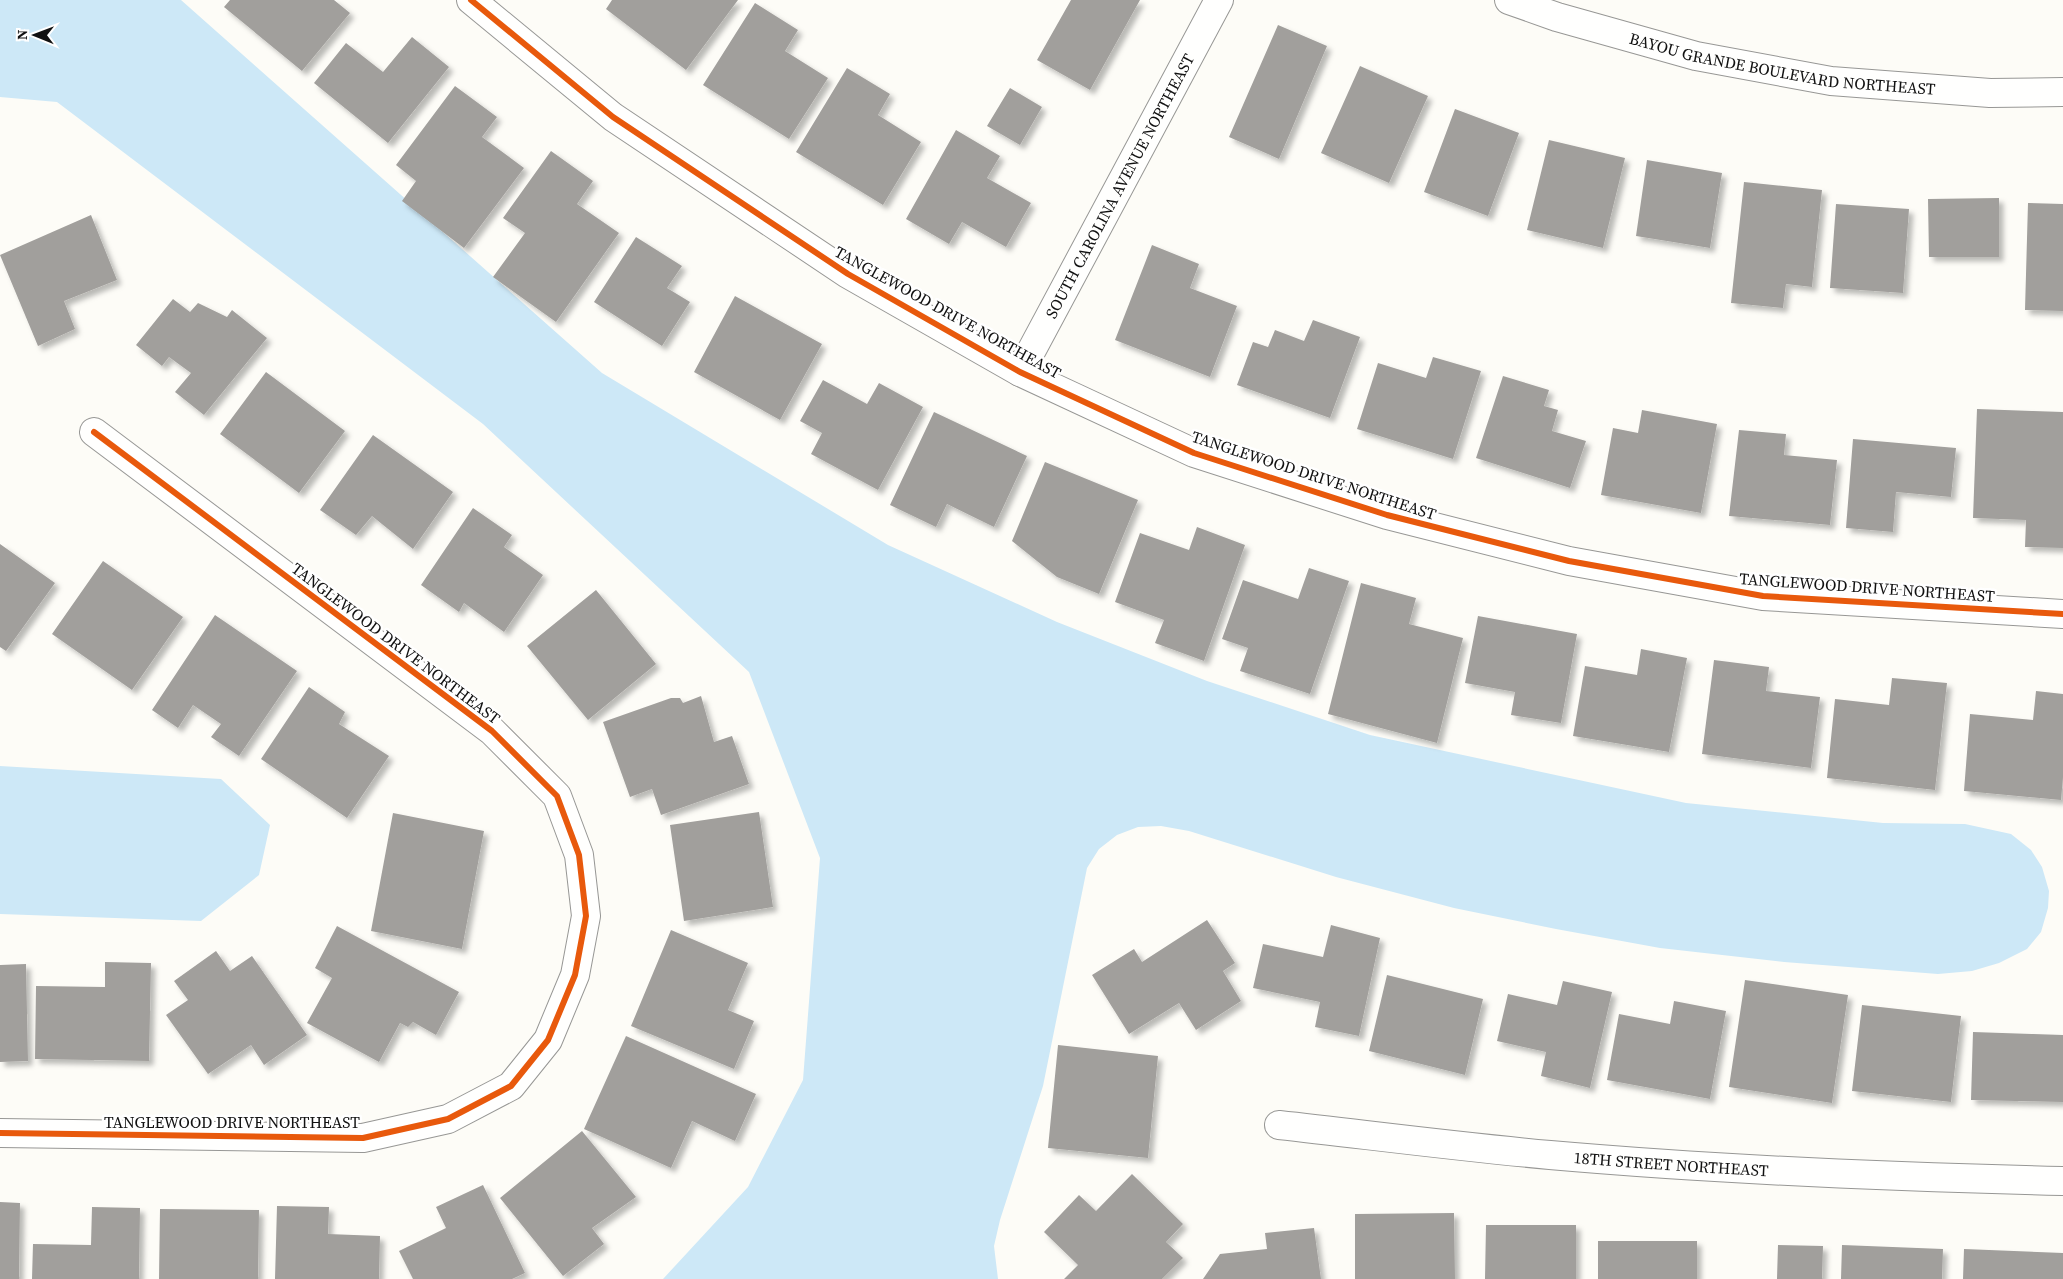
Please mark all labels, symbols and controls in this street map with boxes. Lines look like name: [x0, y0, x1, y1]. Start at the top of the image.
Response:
north arrow: [10, 10, 60, 60]
street label: BAYOU GRANDE BOULEVARD NORTHEAST: [1627, 27, 1937, 100]
text: N: [12, 29, 32, 40]
street label: SOUTH CAROLINA AVENUE NORTHEAST: [1040, 50, 1199, 322]
street label: TANGLEWOOD DRIVE NORTHEAST: [831, 240, 1066, 384]
street label: TANGLEWOOD DRIVE NORTHEAST: [1189, 425, 1439, 525]
street label: TANGLEWOOD DRIVE NORTHEAST: [287, 557, 505, 729]
street label: TANGLEWOOD DRIVE NORTHEAST: [1739, 567, 1996, 607]
street label: TANGLEWOOD DRIVE NORTHEAST: [104, 1111, 360, 1133]
street label: 18TH STREET NORTHEAST: [1573, 1146, 1769, 1181]

